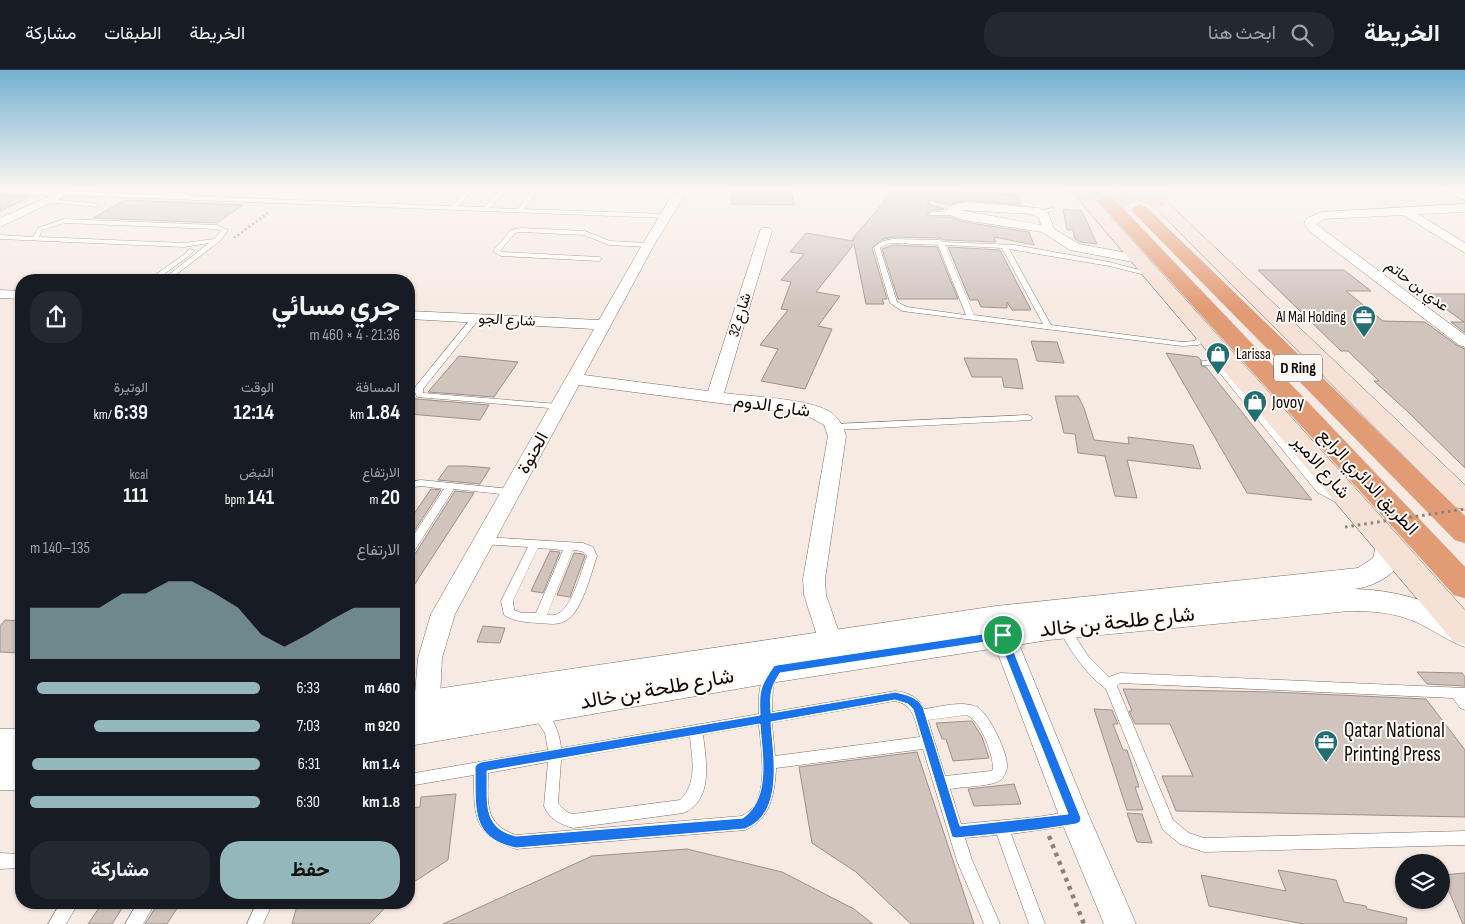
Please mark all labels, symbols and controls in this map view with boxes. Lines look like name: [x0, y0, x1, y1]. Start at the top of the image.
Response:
search box: [984, 12, 1334, 57]
text: الخريطة: [1364, 19, 1440, 48]
icon: search: [1288, 21, 1316, 49]
text: ابحث هنا: [1208, 22, 1276, 45]
text: مشاركة: [25, 23, 76, 44]
text: الطبقات: [104, 23, 161, 44]
text: الخريطة: [189, 23, 245, 44]
street label: عدي بن حاتم: [1380, 256, 1453, 318]
text: جري مسائي: [271, 290, 400, 323]
button: share: [30, 291, 82, 343]
street label: شارع 32: [724, 291, 757, 340]
office icon: Al Mal Holding: [1351, 304, 1377, 338]
place label: Al Mal Holding: [1275, 308, 1346, 327]
street label: شارع الجو: [478, 309, 536, 332]
text: 21:36 · 4 × 460 m: [309, 326, 400, 345]
shop icon: Larissa: [1205, 341, 1231, 375]
place label: Larissa: [1236, 345, 1271, 364]
road number: D Ring: [1274, 354, 1322, 382]
text: الوتيرة: [114, 379, 148, 396]
text: الوقت: [241, 379, 274, 396]
text: المسافة: [356, 379, 400, 396]
shop icon: Jovoy: [1242, 389, 1268, 423]
street label: شارع الدوم: [732, 390, 811, 423]
place label: Jovoy: [1271, 392, 1304, 413]
text: 6:39: [114, 400, 148, 425]
text: 12:14: [233, 400, 274, 425]
text: 1.84: [367, 400, 400, 425]
text: /km: [93, 406, 114, 423]
text: km: [350, 406, 367, 423]
street label: الطريق الدائري الرابع: [1311, 425, 1423, 542]
street label: الحنوة: [513, 429, 553, 477]
street label: شارع الامير: [1286, 430, 1354, 504]
text: النبض: [239, 464, 274, 481]
text: الارتفاع: [362, 464, 400, 481]
text: kcal: [129, 466, 148, 483]
text: 111: [123, 483, 148, 508]
text: 141: [248, 485, 274, 510]
text: 20: [381, 485, 400, 510]
text: bpm: [225, 491, 248, 508]
text: m: [370, 491, 381, 508]
text: 135–140 m: [30, 539, 90, 558]
text: الارتفاع: [357, 541, 400, 560]
street label: شارع طلحة بن خالد: [1038, 601, 1196, 644]
pin: [982, 614, 1024, 656]
icon: arrive: [989, 621, 1017, 649]
street label: شارع طلحة بن خالد: [578, 663, 736, 716]
text: 6:33: [297, 679, 320, 698]
text: 460 m: [364, 679, 400, 698]
text: 7:03: [297, 717, 320, 736]
text: 920 m: [365, 717, 400, 736]
place label: Qatar National Printing Press: [1344, 718, 1445, 767]
office icon: Qatar National Printing Press: [1313, 729, 1339, 763]
text: 6:31: [298, 755, 320, 774]
text: 1.4 km: [362, 755, 400, 774]
text: 6:30: [296, 793, 320, 812]
text: 1.8 km: [362, 793, 400, 812]
button: مشاركة: [30, 841, 210, 899]
button: حفظ: [220, 841, 400, 899]
map controls: [1395, 854, 1450, 909]
button: layers: [1395, 854, 1450, 909]

